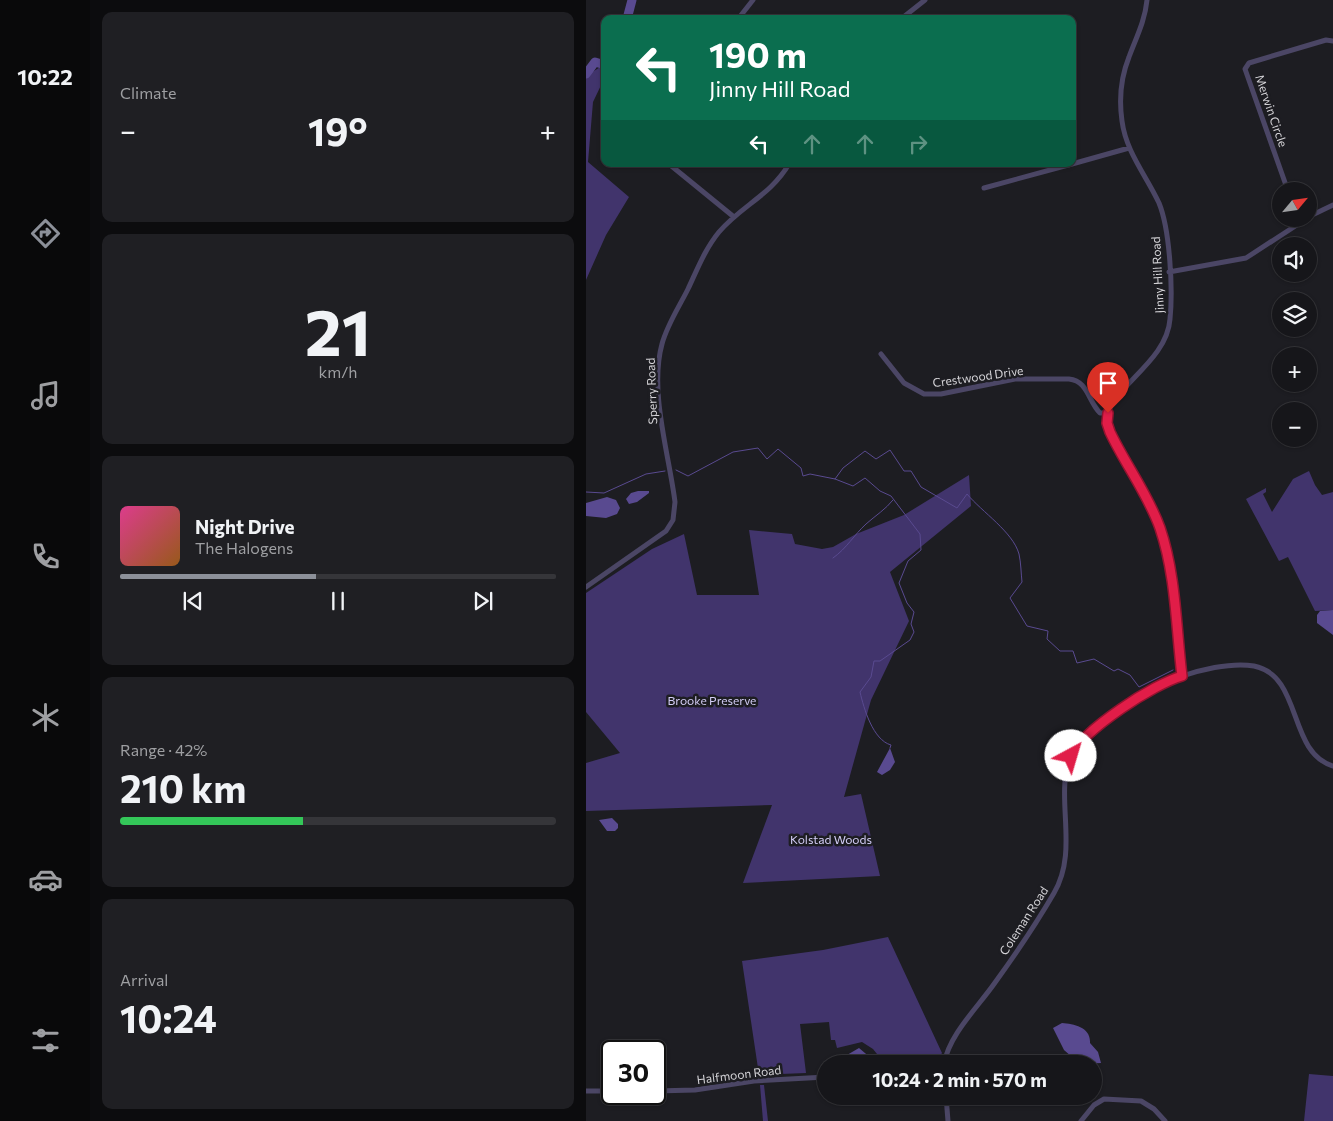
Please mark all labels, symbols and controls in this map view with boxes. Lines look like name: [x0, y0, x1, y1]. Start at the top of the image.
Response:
text: 190 m: [709, 32, 807, 75]
icon: left: [626, 35, 691, 100]
text: 10:22: [17, 63, 73, 90]
street label: Merwin Circle: [1253, 73, 1291, 149]
text: Jinny Hill Road: [709, 75, 851, 102]
text: Climate: [120, 83, 176, 102]
text: 19°: [308, 107, 368, 154]
text: −: [120, 113, 136, 147]
text: +: [540, 113, 556, 147]
icon: left: [745, 130, 773, 158]
icon: ahead: [798, 130, 826, 158]
icon: ahead: [851, 130, 879, 158]
icon: right: [904, 130, 932, 158]
north arrow: [1272, 182, 1317, 228]
map controls: [1272, 182, 1317, 447]
icon: directions: [28, 216, 63, 251]
street label: Jinny Hill Road: [1148, 236, 1167, 314]
button: sound: [1272, 237, 1317, 282]
text: 21: [305, 290, 371, 369]
button: layers: [1272, 292, 1317, 337]
button: +: [1272, 347, 1317, 392]
street label: Sperry Road: [643, 357, 659, 425]
text: km/h: [319, 362, 357, 381]
pin: [1087, 362, 1129, 413]
street label: Crestwood Drive: [932, 363, 1024, 389]
icon: arrive: [1094, 369, 1122, 397]
icon: music: [28, 378, 63, 413]
button: −: [1272, 402, 1317, 447]
text: Night Drive: [195, 515, 295, 538]
text: The Halogens: [195, 538, 293, 557]
icon: phone: [28, 539, 63, 574]
icon: previous: [179, 587, 207, 615]
icon: pause: [324, 587, 352, 615]
icon: next: [469, 587, 497, 615]
park label: Brooke Preserve: [668, 693, 756, 707]
icon: climate: [28, 700, 63, 735]
position arrow: [1044, 729, 1096, 781]
text: Range · 42%: [120, 740, 207, 759]
text: 210 km: [120, 764, 246, 811]
park label: Kolstad Woods: [790, 832, 872, 846]
icon: car: [28, 862, 63, 897]
street label: Coleman Road: [996, 884, 1051, 957]
text: Arrival: [120, 970, 168, 989]
text: 10:24: [120, 994, 217, 1041]
icon: filters: [28, 1023, 63, 1058]
speed limit sign: 30: [601, 1040, 666, 1105]
street label: Halfmoon Road: [696, 1062, 782, 1086]
text: 10:24 · 2 min · 570 m: [872, 1068, 1047, 1091]

